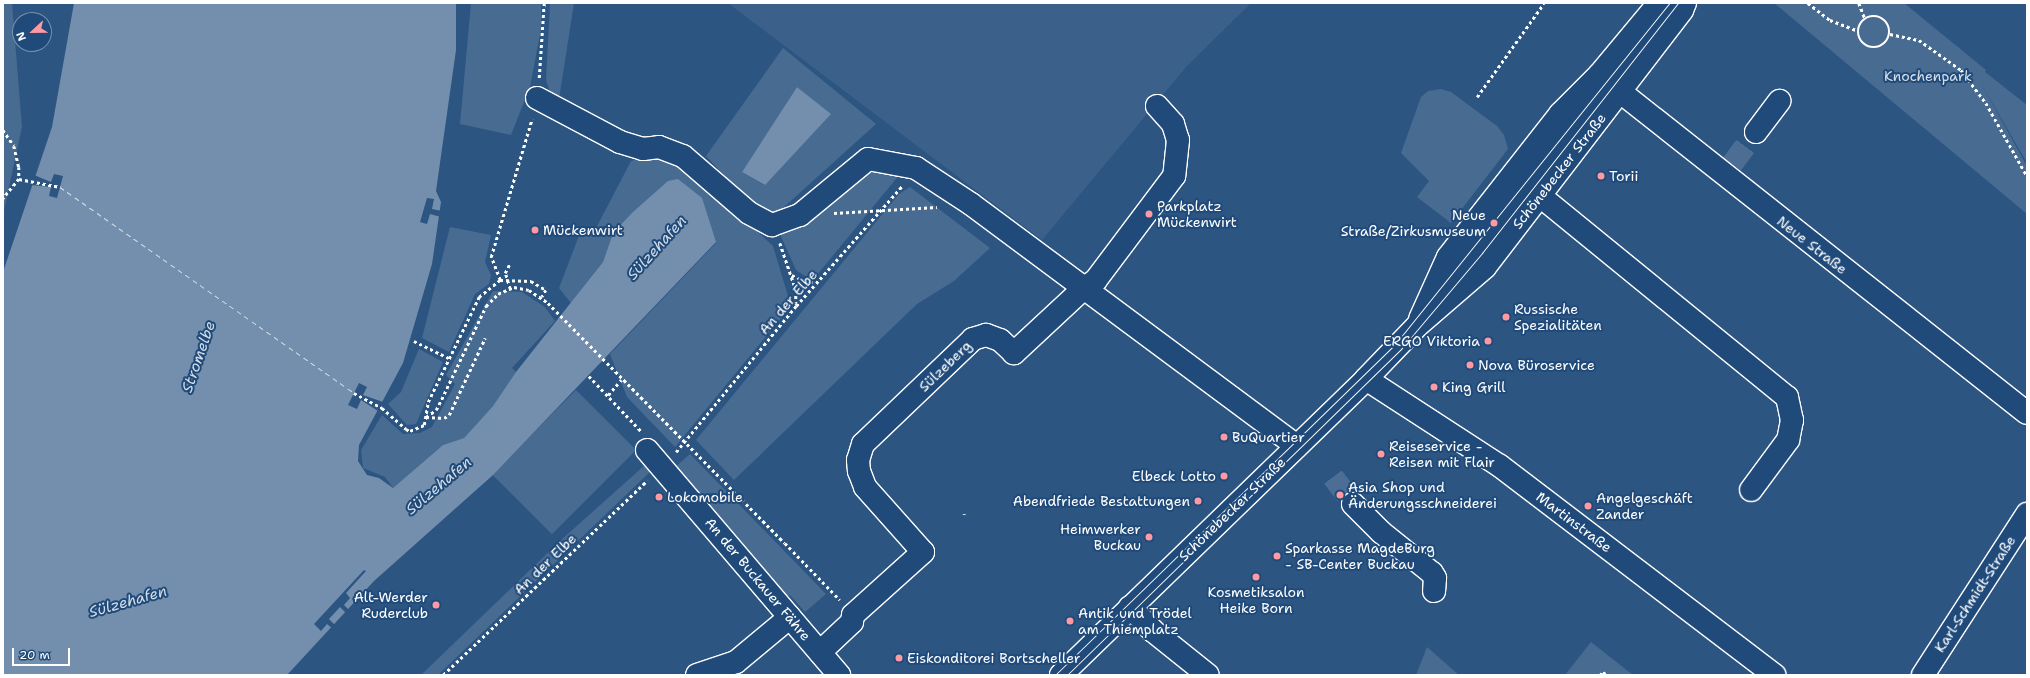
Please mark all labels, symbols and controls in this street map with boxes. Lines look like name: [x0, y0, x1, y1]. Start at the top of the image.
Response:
north arrow: [12, 12, 52, 52]
text: N: [13, 29, 30, 43]
park label: Knochenpark: [1884, 68, 1972, 84]
street label: Schönebecker Straße: [1509, 110, 1609, 232]
place label: Torii: [1609, 168, 1638, 184]
marker: Torii: [1596, 171, 1606, 181]
place label: Parkplatz Mückenwirt: [1157, 198, 1237, 230]
place label: Neue Straße/Zirkusmuseum: [1341, 207, 1486, 240]
marker: Parkplatz Mückenwirt: [1144, 209, 1154, 219]
water label: Sülzehafen: [623, 212, 691, 284]
street label: Neue Straße: [1774, 212, 1850, 278]
marker: Neue Straße/Zirkusmuseum: [1489, 218, 1499, 228]
place label: Mückenwirt: [543, 222, 623, 238]
marker: Mückenwirt: [530, 225, 540, 235]
street label: An der Elbe: [755, 266, 821, 338]
place label: Russische Spezialitäten: [1514, 301, 1602, 334]
marker: Russische Spezialitäten: [1501, 312, 1511, 322]
water label: Stromelbe: [178, 319, 220, 395]
place label: ERGO Viktoria: [1383, 333, 1480, 349]
marker: ERGO Viktoria: [1483, 336, 1493, 346]
street label: Sülzeberg: [915, 337, 975, 395]
place label: Nova Büroservice: [1478, 357, 1595, 373]
marker: Nova Büroservice: [1465, 360, 1475, 370]
place label: King Grill: [1442, 379, 1505, 395]
marker: King Grill: [1429, 382, 1439, 392]
place label: BuQuartier: [1232, 429, 1305, 445]
marker: BuQuartier: [1219, 432, 1229, 442]
place label: Reiseservice - Reisen mit Flair: [1389, 438, 1495, 470]
marker: Reiseservice - Reisen mit Flair: [1376, 449, 1386, 459]
water label: Sülzehafen: [402, 453, 476, 519]
street label: Schönebecker Straße: [1175, 454, 1289, 564]
place label: Elbeck Lotto: [1132, 468, 1216, 484]
marker: Elbeck Lotto: [1219, 471, 1229, 481]
place label: Asia Shop und Änderungsschneiderei: [1348, 479, 1497, 512]
street label: Martinstraße: [1533, 488, 1615, 556]
place label: Lokomobile: [667, 489, 743, 505]
marker: Asia Shop und Änderungsschneiderei: [1335, 490, 1345, 500]
place label: Angelgeschäft Zander: [1596, 490, 1693, 522]
marker: Lokomobile: [654, 492, 664, 502]
place label: Abendfriede Bestattungen: [1013, 493, 1190, 509]
marker: Abendfriede Bestattungen: [1193, 496, 1203, 506]
marker: Angelgeschäft Zander: [1583, 501, 1593, 511]
street label: An der Buckauer Fähre: [702, 514, 814, 644]
place label: Heimwerker Buckau: [1060, 521, 1141, 554]
street label: An der Elbe: [510, 530, 580, 598]
marker: Heimwerker Buckau: [1144, 532, 1154, 542]
street label: Karl-Schmidt-Straße: [1931, 533, 2019, 655]
place label: Sparkasse MagdeBurg - SB-Center Buckau: [1285, 540, 1435, 572]
marker: Sparkasse MagdeBurg - SB-Center Buckau: [1272, 551, 1282, 561]
marker: Kosmetiksalon Heike Born: [1251, 572, 1261, 582]
water label: Sülzehafen: [87, 582, 169, 622]
place label: Kosmetiksalon Heike Born: [1207, 584, 1305, 616]
place label: Alt-Werder Ruderclub: [354, 589, 428, 622]
marker: Alt-Werder Ruderclub: [431, 600, 441, 610]
place label: Antik und Trödel am Thiemplatz: [1078, 605, 1192, 638]
marker: Antik und Trödel am Thiemplatz: [1065, 616, 1075, 626]
scale bar: [14, 640, 72, 666]
text: 20 m: [19, 647, 50, 663]
place label: Eiskonditorei Bortscheller: [907, 650, 1080, 666]
marker: Eiskonditorei Bortscheller: [894, 653, 904, 663]

